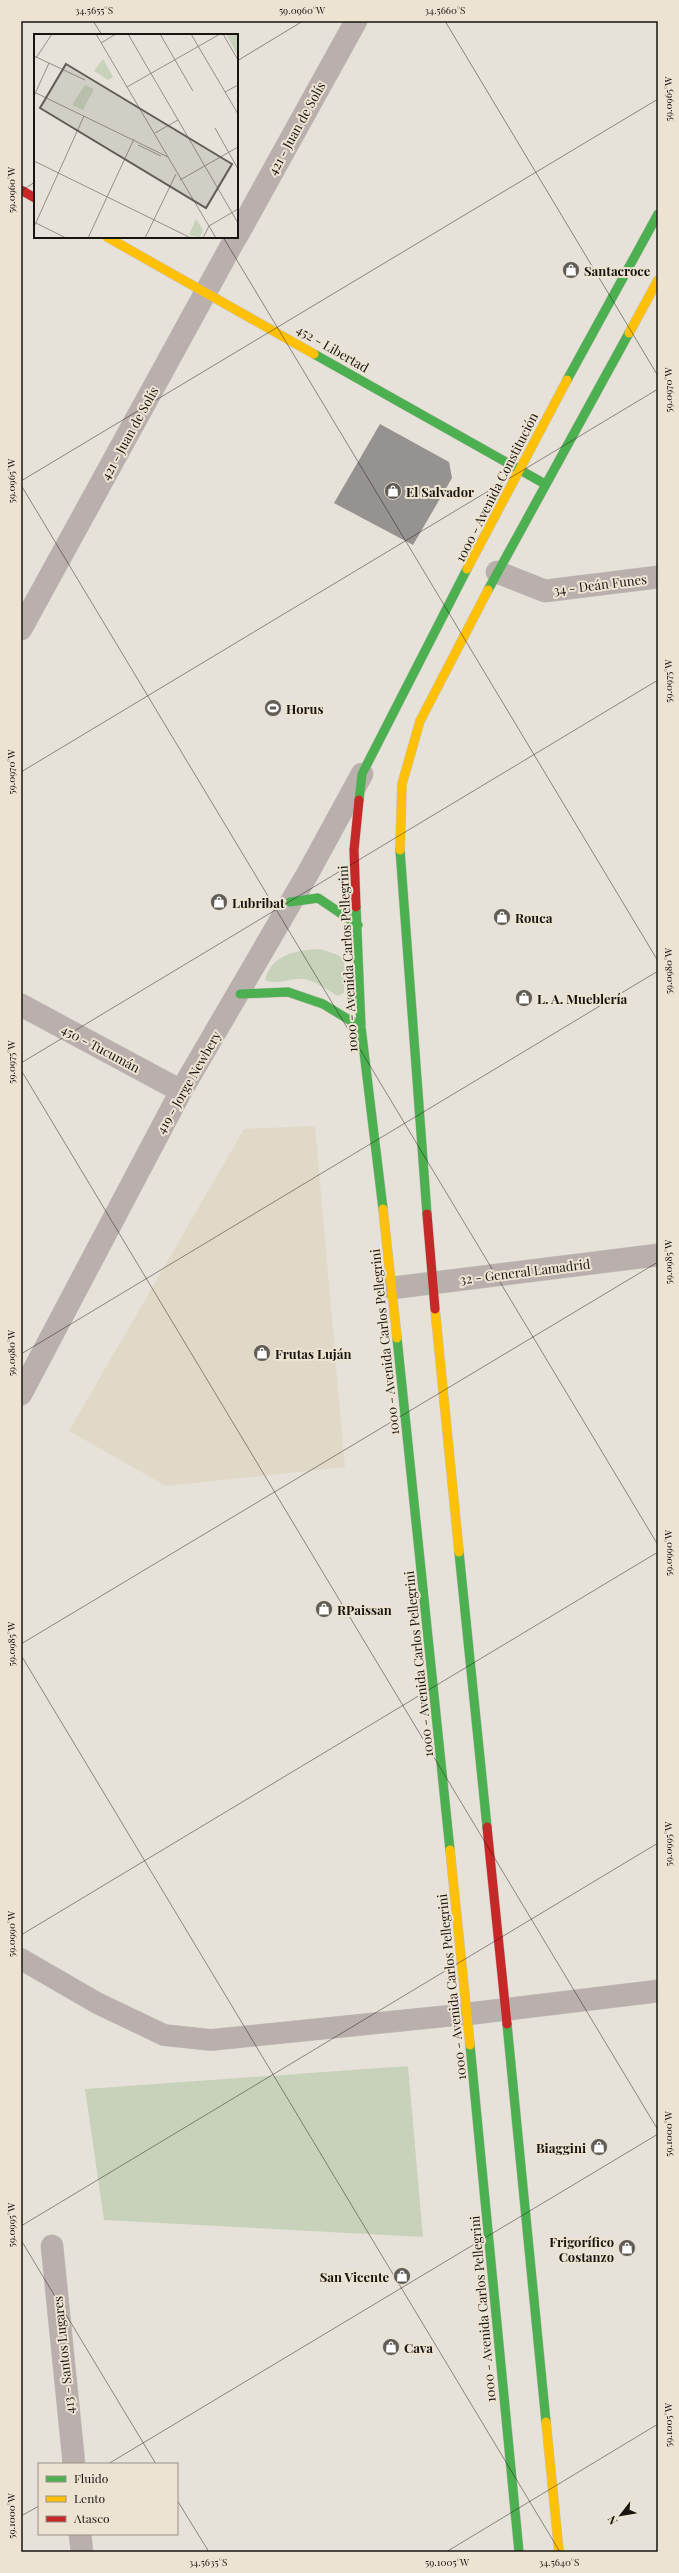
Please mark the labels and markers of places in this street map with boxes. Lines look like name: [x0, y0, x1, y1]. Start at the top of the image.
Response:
shop icon: Santacroce: [561, 260, 581, 280]
place label: Santacroce: [584, 262, 651, 279]
shop icon: El Salvador: [383, 481, 403, 501]
place label: El Salvador: [406, 483, 474, 500]
sports icon: Horus: [263, 698, 283, 718]
place label: Horus: [286, 700, 323, 717]
shop icon: Lubribat: [209, 892, 229, 912]
place label: Lubribat: [232, 894, 285, 911]
shop icon: Rouca: [492, 907, 512, 927]
place label: Rouca: [515, 909, 553, 926]
shop icon: L. A. Mueblería: [514, 988, 534, 1008]
place label: L. A. Mueblería: [537, 990, 628, 1007]
shop icon: Frutas Luján: [252, 1343, 272, 1363]
place label: Frutas Luján: [275, 1345, 351, 1362]
shop icon: RPaissan: [314, 1599, 334, 1619]
place label: RPaissan: [337, 1601, 392, 1618]
shop icon: Biaggini: [589, 2137, 609, 2157]
place label: Biaggini: [536, 2139, 586, 2156]
place label: Frigorífico Costanzo: [549, 2233, 614, 2265]
shop icon: Frigorífico Costanzo: [617, 2238, 637, 2258]
shop icon: San Vicente: [392, 2266, 412, 2286]
place label: San Vicente: [320, 2268, 389, 2285]
shop icon: Cava: [381, 2337, 401, 2357]
place label: Cava: [404, 2339, 433, 2356]

